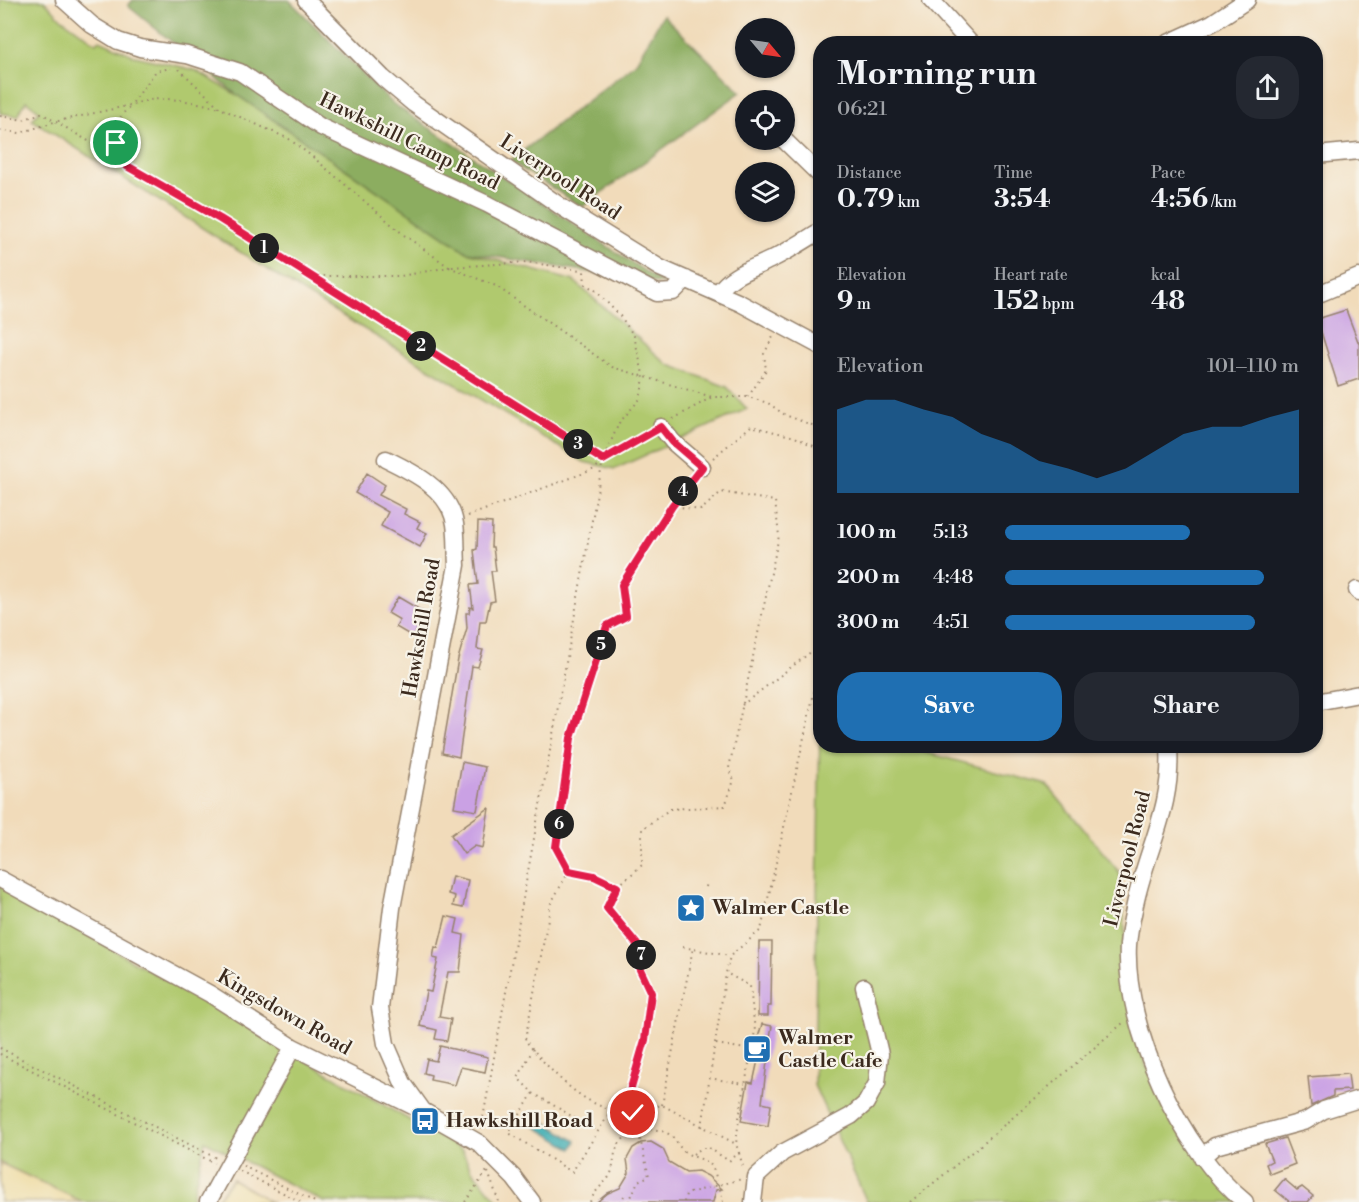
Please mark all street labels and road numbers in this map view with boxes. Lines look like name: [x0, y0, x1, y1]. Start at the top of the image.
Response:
street label: Hawkshill Camp Road: [315, 87, 504, 197]
street label: Liverpool Road: [495, 130, 626, 227]
street label: Hawkshill Road: [397, 556, 447, 699]
street label: Liverpool Road: [1099, 788, 1157, 930]
street label: Kingsdown Road: [213, 965, 356, 1062]

